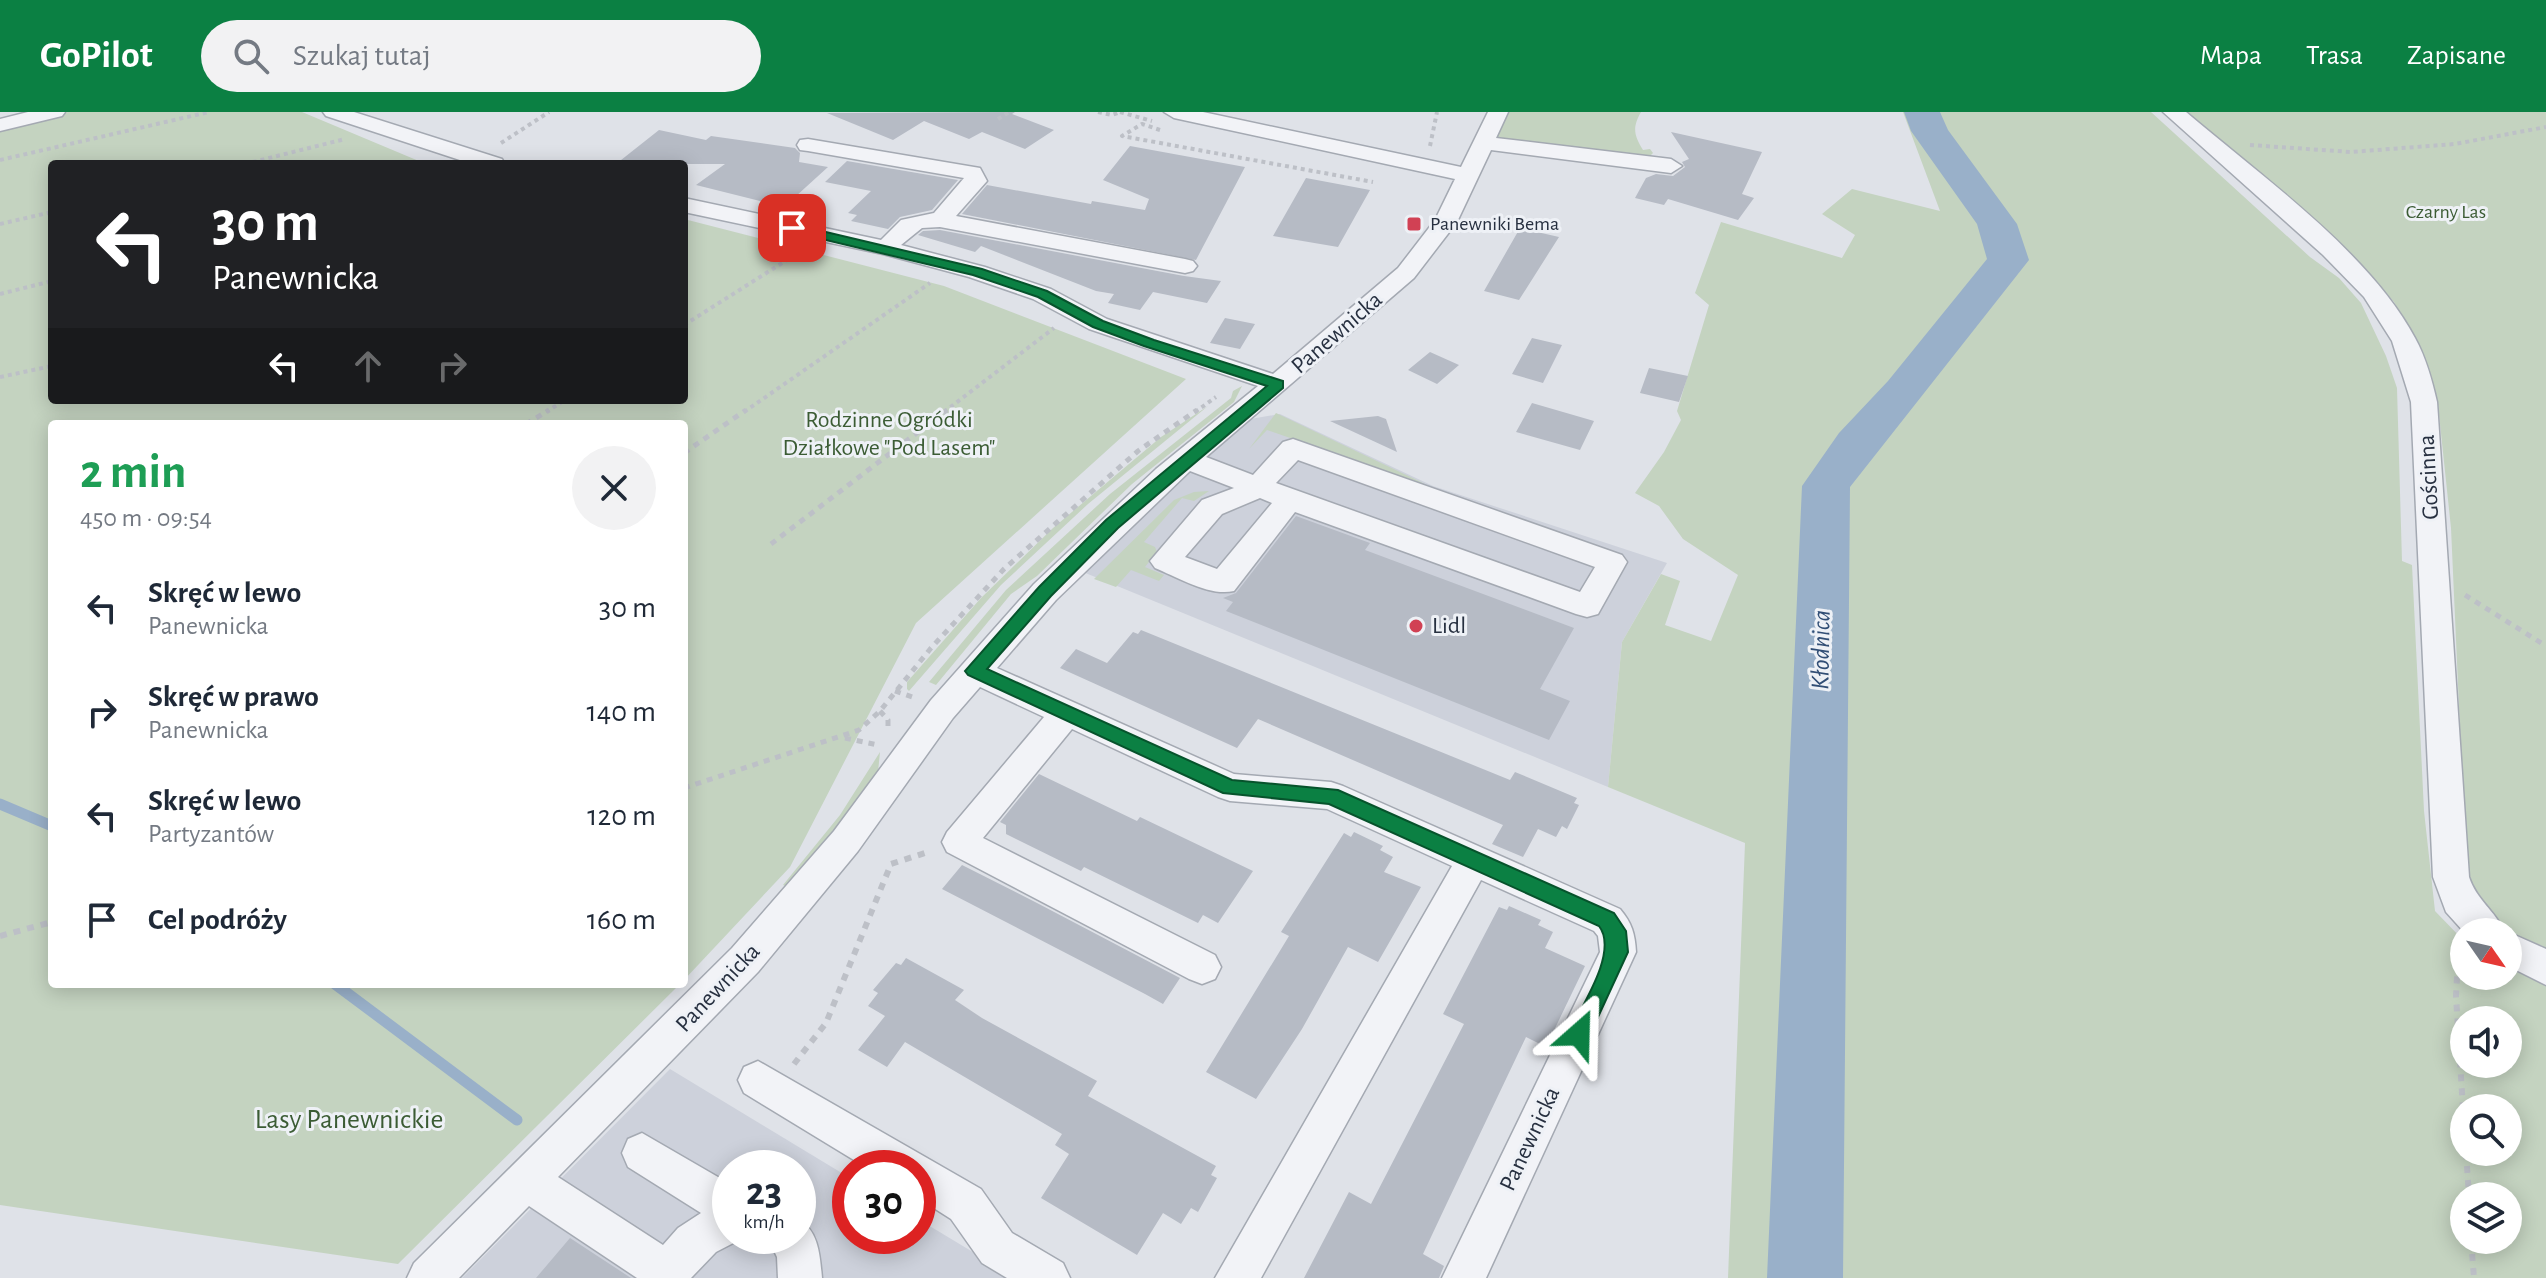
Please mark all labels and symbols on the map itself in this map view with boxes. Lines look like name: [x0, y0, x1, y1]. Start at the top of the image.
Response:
pin: [758, 194, 826, 262]
park label: Czarny Las: [2406, 202, 2486, 222]
place label: Panewniki Bema: [1430, 214, 1559, 234]
marker: Panewniki Bema: [1405, 215, 1423, 233]
street label: Panewnicka: [1287, 287, 1387, 379]
park label: Rodzinne Ogródki Działkowe "Pod Lasem": [782, 408, 996, 460]
street label: Gościnna: [2415, 434, 2443, 520]
water label: Kłodnica: [1807, 610, 1835, 690]
place label: Lidl: [1432, 614, 1466, 638]
marker: Lidl: [1407, 617, 1425, 635]
north arrow: [2450, 918, 2522, 990]
street label: Panewnicka: [671, 939, 765, 1037]
position arrow: [1537, 992, 1621, 1076]
street label: Panewnicka: [1496, 1083, 1564, 1195]
park label: Lasy Panewnickie: [255, 1106, 443, 1134]
speed limit sign: 30: [832, 1150, 936, 1254]

